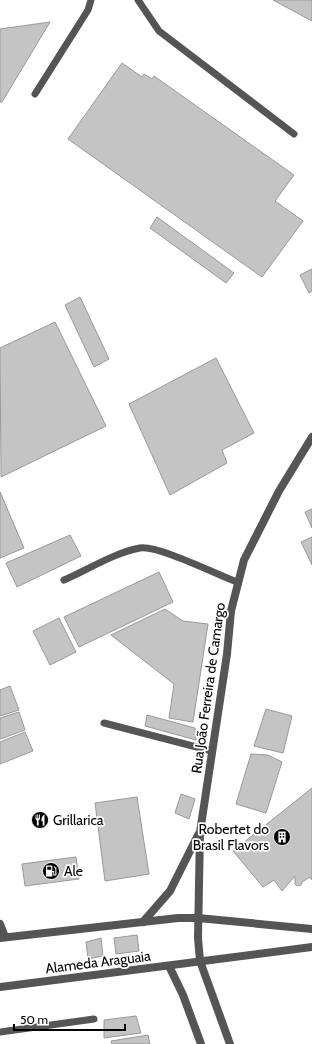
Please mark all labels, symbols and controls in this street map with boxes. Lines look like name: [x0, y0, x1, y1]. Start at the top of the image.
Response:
street label: Rua João Ferreira de Camargo: [187, 601, 229, 775]
restaurant icon: Grillarica: [30, 810, 50, 830]
place label: Grillarica: [53, 811, 104, 829]
place label: Robertet do Brasil Flavors: [193, 820, 269, 854]
building icon: Robertet do Brasil Flavors: [272, 827, 292, 847]
fuel station icon: Ale: [41, 861, 61, 881]
place label: Ale: [64, 862, 83, 880]
street label: Alameda Araguaia: [44, 947, 152, 977]
scale bar: [14, 1006, 125, 1032]
text: 50 m: [20, 1012, 48, 1027]

